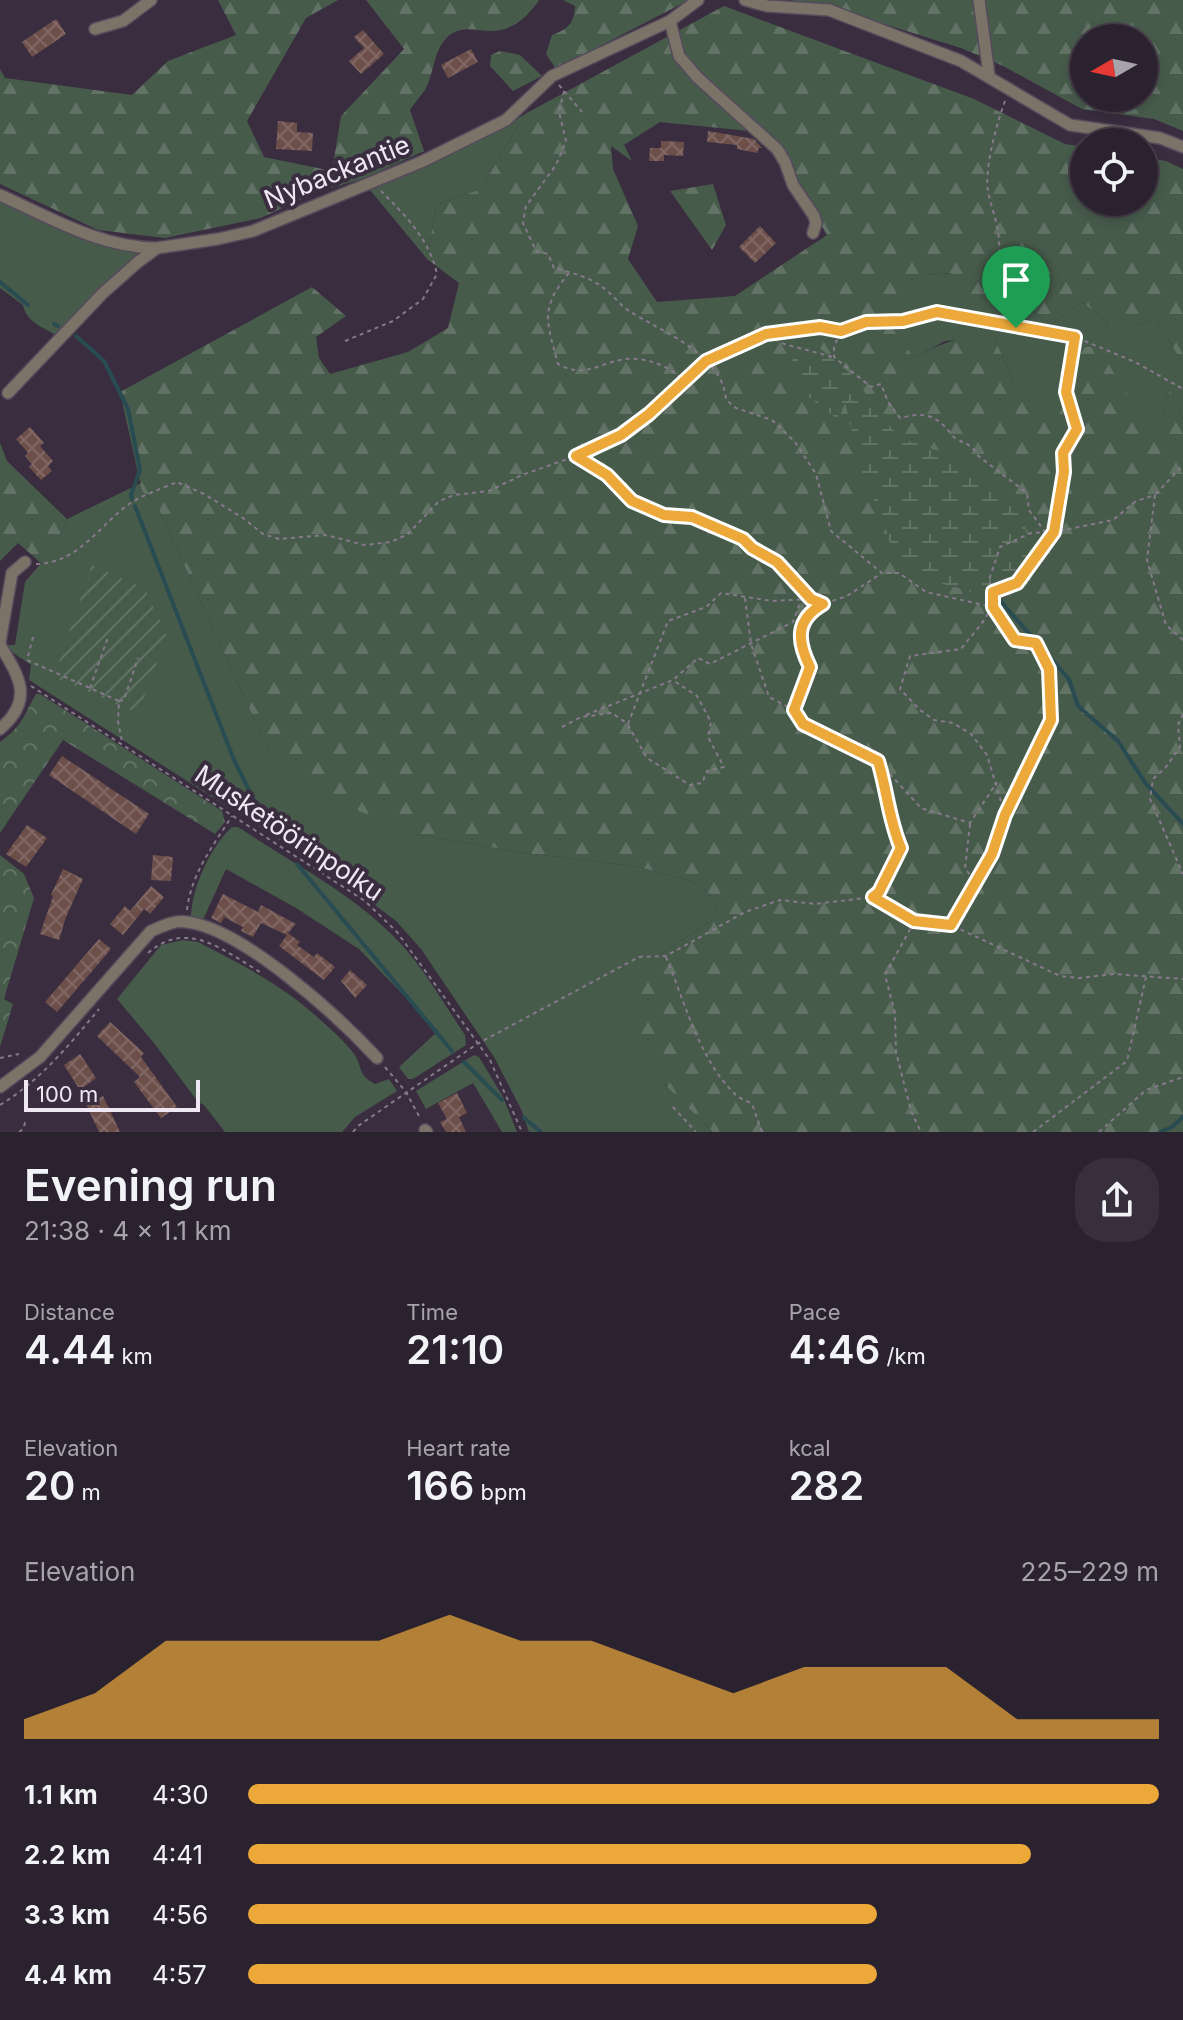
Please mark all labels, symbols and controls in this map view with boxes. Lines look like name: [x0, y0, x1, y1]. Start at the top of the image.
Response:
north arrow: [1070, 24, 1158, 112]
map controls: [1070, 24, 1158, 216]
street label: Nybackantie: [259, 128, 414, 215]
button: locate: [1070, 128, 1158, 216]
pin: [982, 246, 1050, 328]
icon: arrive: [994, 258, 1038, 302]
street label: Musketöörinpolku: [189, 758, 389, 907]
scale bar: [24, 1076, 200, 1112]
text: 100 m: [36, 1081, 98, 1107]
text: Evening run: [24, 1158, 277, 1212]
button: share: [1075, 1158, 1159, 1242]
text: 21:38 · 4 × 1.1 km: [24, 1215, 232, 1246]
text: Distance: [24, 1299, 115, 1325]
text: Time: [406, 1299, 458, 1325]
text: Pace: [789, 1299, 840, 1325]
text: 4.44: [24, 1325, 115, 1374]
text: 21:10: [406, 1325, 504, 1374]
text: 4:46: [789, 1325, 880, 1374]
text: km: [115, 1343, 153, 1369]
text: /km: [880, 1343, 926, 1369]
text: Elevation: [24, 1435, 118, 1461]
text: Heart rate: [406, 1435, 511, 1461]
text: kcal: [789, 1435, 831, 1461]
text: 20: [24, 1461, 75, 1510]
text: 166: [406, 1461, 474, 1510]
text: 282: [789, 1461, 864, 1510]
text: m: [75, 1479, 101, 1505]
text: bpm: [474, 1479, 527, 1505]
text: Elevation: [24, 1556, 135, 1587]
text: 225–229 m: [1021, 1556, 1159, 1587]
text: 1.1 km: [24, 1779, 98, 1810]
text: 4:30: [152, 1779, 209, 1810]
text: 2.2 km: [24, 1839, 110, 1870]
text: 4:41: [152, 1839, 203, 1870]
text: 3.3 km: [24, 1899, 110, 1930]
text: 4:56: [152, 1899, 208, 1930]
text: 4.4 km: [24, 1959, 112, 1990]
text: 4:57: [152, 1959, 207, 1990]

